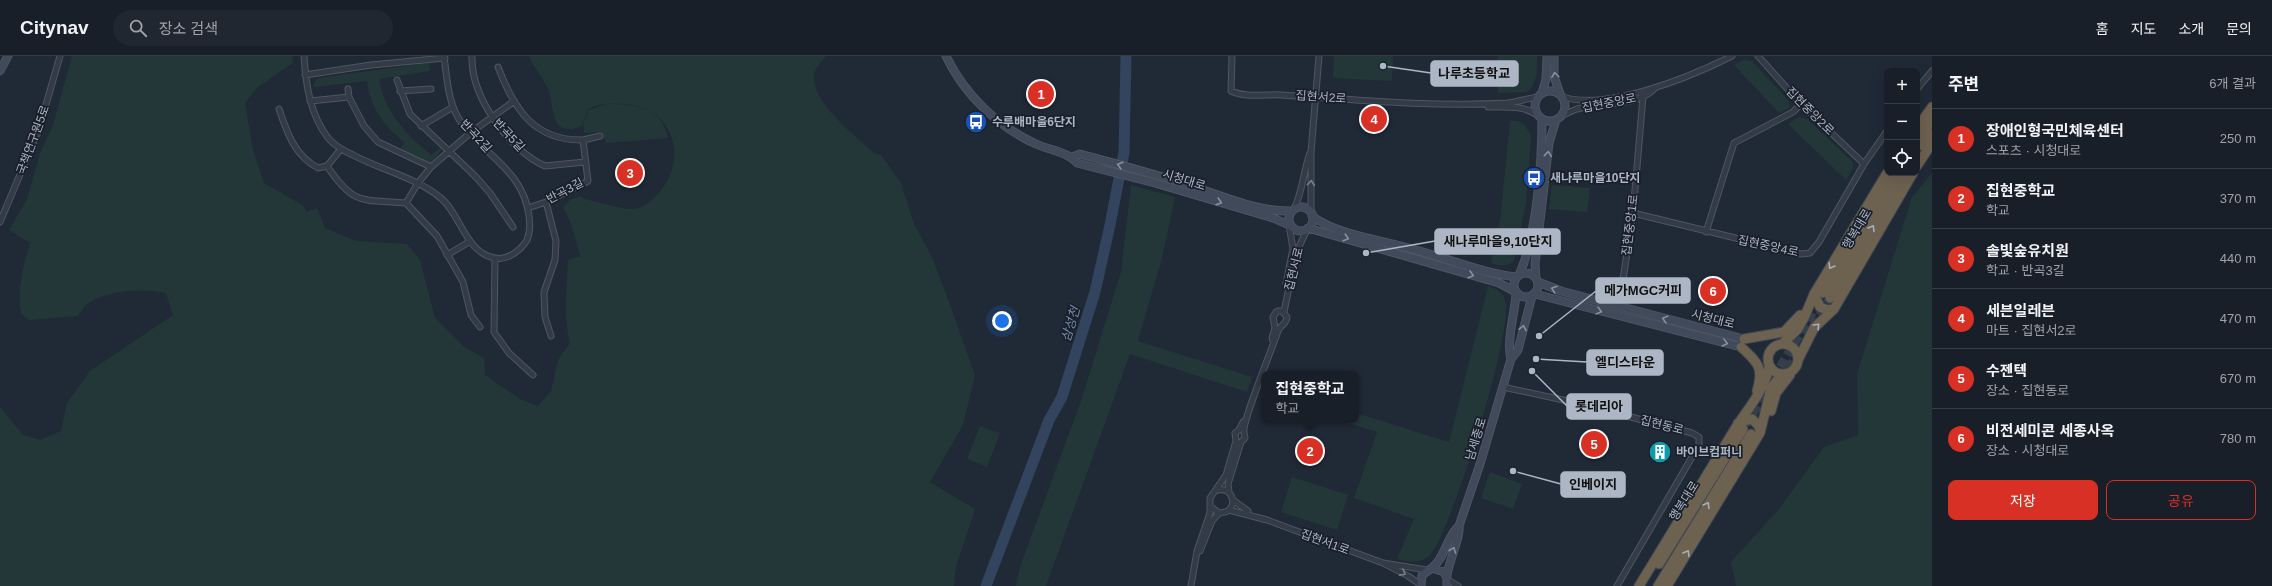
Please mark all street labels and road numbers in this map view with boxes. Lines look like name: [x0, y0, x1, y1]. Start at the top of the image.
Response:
street label: 집현중앙2로: [1783, 84, 1837, 138]
street label: 집현서2로: [1295, 88, 1347, 106]
street label: 집현중앙로: [1581, 91, 1637, 115]
street label: 국책연구원5로: [14, 103, 52, 177]
street label: 반곡5길: [490, 116, 528, 154]
street label: 반곡2길: [457, 117, 495, 155]
street label: 시청대로: [1161, 167, 1207, 193]
street label: 반곡3길: [544, 175, 586, 207]
street label: 집현중앙1로: [1619, 193, 1641, 257]
street label: 행복대로: [1840, 206, 1874, 252]
street label: 집현중앙4로: [1736, 233, 1800, 259]
street label: 집현서로: [1282, 246, 1306, 292]
street label: 시청대로: [1690, 307, 1736, 331]
street label: 집현동로: [1639, 413, 1685, 437]
street label: 남세종로: [1463, 416, 1489, 462]
street label: 행복대로: [1666, 479, 1702, 523]
street label: 집현서1로: [1299, 527, 1351, 557]

